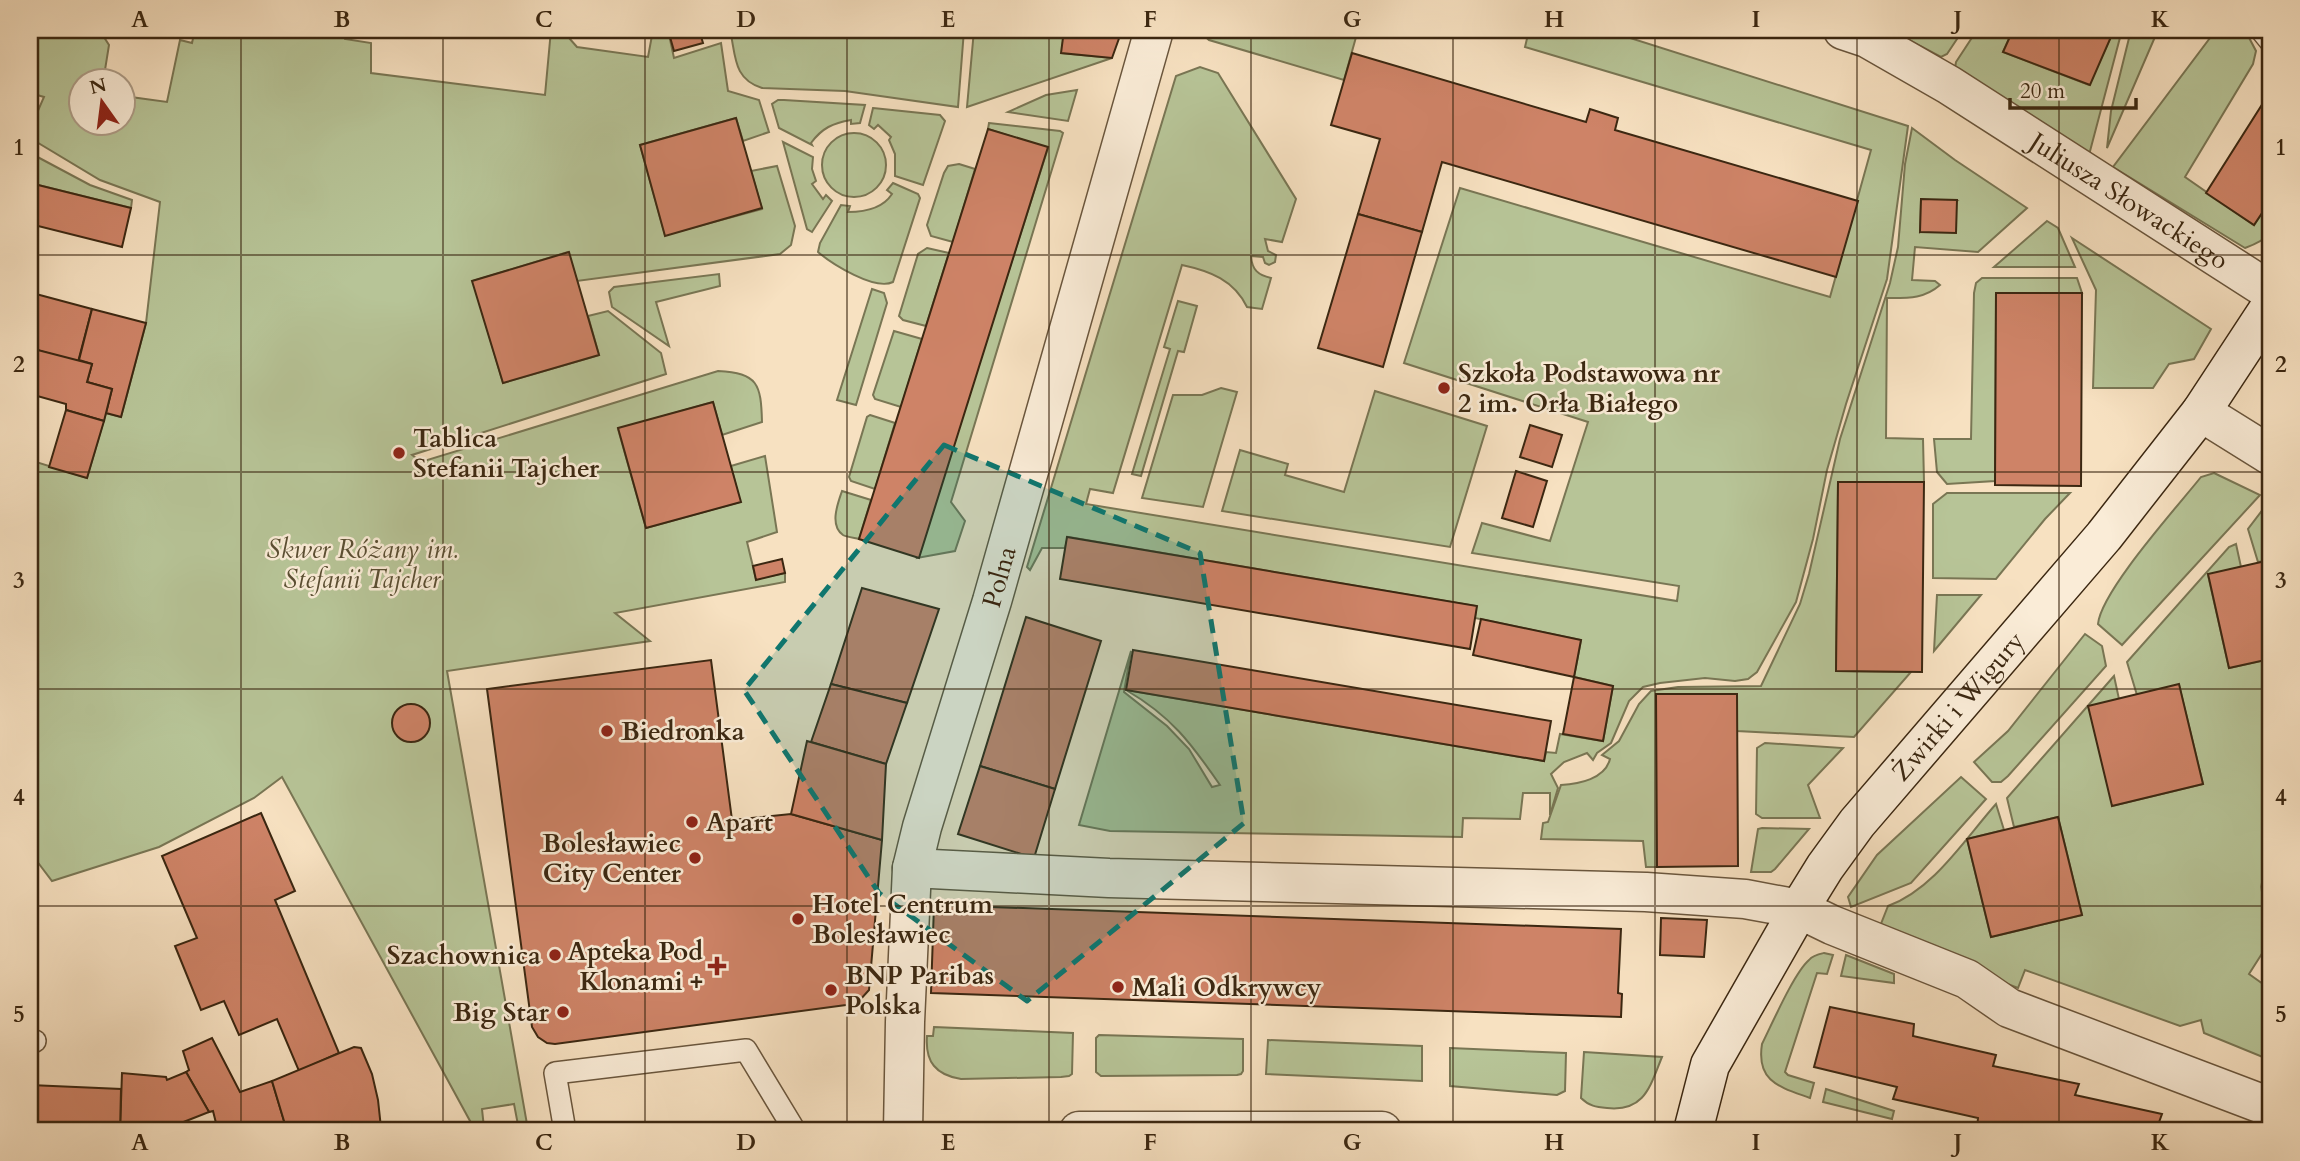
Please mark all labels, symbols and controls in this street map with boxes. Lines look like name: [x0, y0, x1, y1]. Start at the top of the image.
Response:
text: A: [131, 4, 149, 35]
text: B: [334, 4, 350, 35]
text: C: [535, 4, 553, 35]
text: D: [736, 4, 756, 35]
text: E: [941, 4, 955, 35]
text: F: [1143, 4, 1157, 35]
text: G: [1343, 4, 1362, 35]
text: H: [1544, 4, 1564, 35]
text: I: [1752, 4, 1760, 35]
text: J: [1951, 4, 1962, 35]
text: K: [2151, 4, 2170, 35]
north arrow: [66, 66, 136, 136]
scale bar: [2010, 66, 2136, 110]
text: N: [87, 72, 110, 101]
text: 20 m: [2020, 77, 2065, 106]
street label: Juliusza Słowackiego: [2020, 122, 2235, 277]
text: 1: [13, 132, 25, 163]
text: 1: [2275, 132, 2287, 163]
text: 2: [13, 349, 25, 380]
text: 2: [2275, 349, 2287, 380]
place label: Szkoła Podstawowa nr 2 im. Orła Białego: [1458, 356, 1721, 421]
marker: Szkoła Podstawowa nr 2 im. Orła Białego: [1436, 380, 1452, 396]
place label: Tablica Stefanii Tajcher: [413, 421, 600, 486]
marker: Tablica Stefanii Tajcher: [391, 445, 407, 461]
park label: Skwer Różany im. Stefanii Tajcher: [267, 532, 457, 597]
street label: Polna: [974, 542, 1024, 612]
text: 3: [13, 565, 25, 596]
text: 3: [2275, 565, 2287, 596]
street label: Żwirki i Wigury: [1884, 624, 2032, 788]
place label: Biedronka: [621, 714, 745, 749]
marker: Biedronka: [599, 723, 615, 739]
text: 4: [13, 782, 25, 813]
text: 4: [2275, 782, 2287, 813]
place label: Apart: [706, 805, 773, 840]
marker: Apart: [684, 814, 700, 830]
place label: Bolesławiec City Center: [542, 826, 682, 891]
marker: Bolesławiec City Center: [687, 850, 703, 866]
place label: Hotel Centrum Bolesławiec: [812, 887, 993, 952]
marker: Hotel Centrum Bolesławiec: [790, 911, 806, 927]
place label: Apteka Pod Klonami +: [567, 934, 703, 999]
place label: Szachownica: [387, 938, 541, 973]
marker: Szachownica: [547, 947, 563, 963]
marker: Apteka Pod Klonami +: [709, 958, 725, 974]
place label: BNP Paribas Polska: [845, 958, 994, 1023]
place label: Mali Odkrywcy: [1132, 970, 1322, 1005]
marker: Mali Odkrywcy: [1110, 979, 1126, 995]
marker: BNP Paribas Polska: [823, 982, 839, 998]
place label: Big Star: [453, 995, 550, 1030]
text: 5: [13, 999, 25, 1030]
text: 5: [2275, 999, 2287, 1030]
marker: Big Star: [555, 1004, 571, 1020]
text: A: [131, 1127, 149, 1158]
text: B: [334, 1127, 350, 1158]
text: C: [535, 1127, 553, 1158]
text: D: [736, 1127, 756, 1158]
text: E: [941, 1127, 955, 1158]
text: F: [1143, 1127, 1157, 1158]
text: G: [1343, 1127, 1362, 1158]
text: H: [1544, 1127, 1564, 1158]
text: I: [1752, 1127, 1760, 1158]
text: J: [1951, 1127, 1962, 1158]
text: K: [2151, 1127, 2170, 1158]

